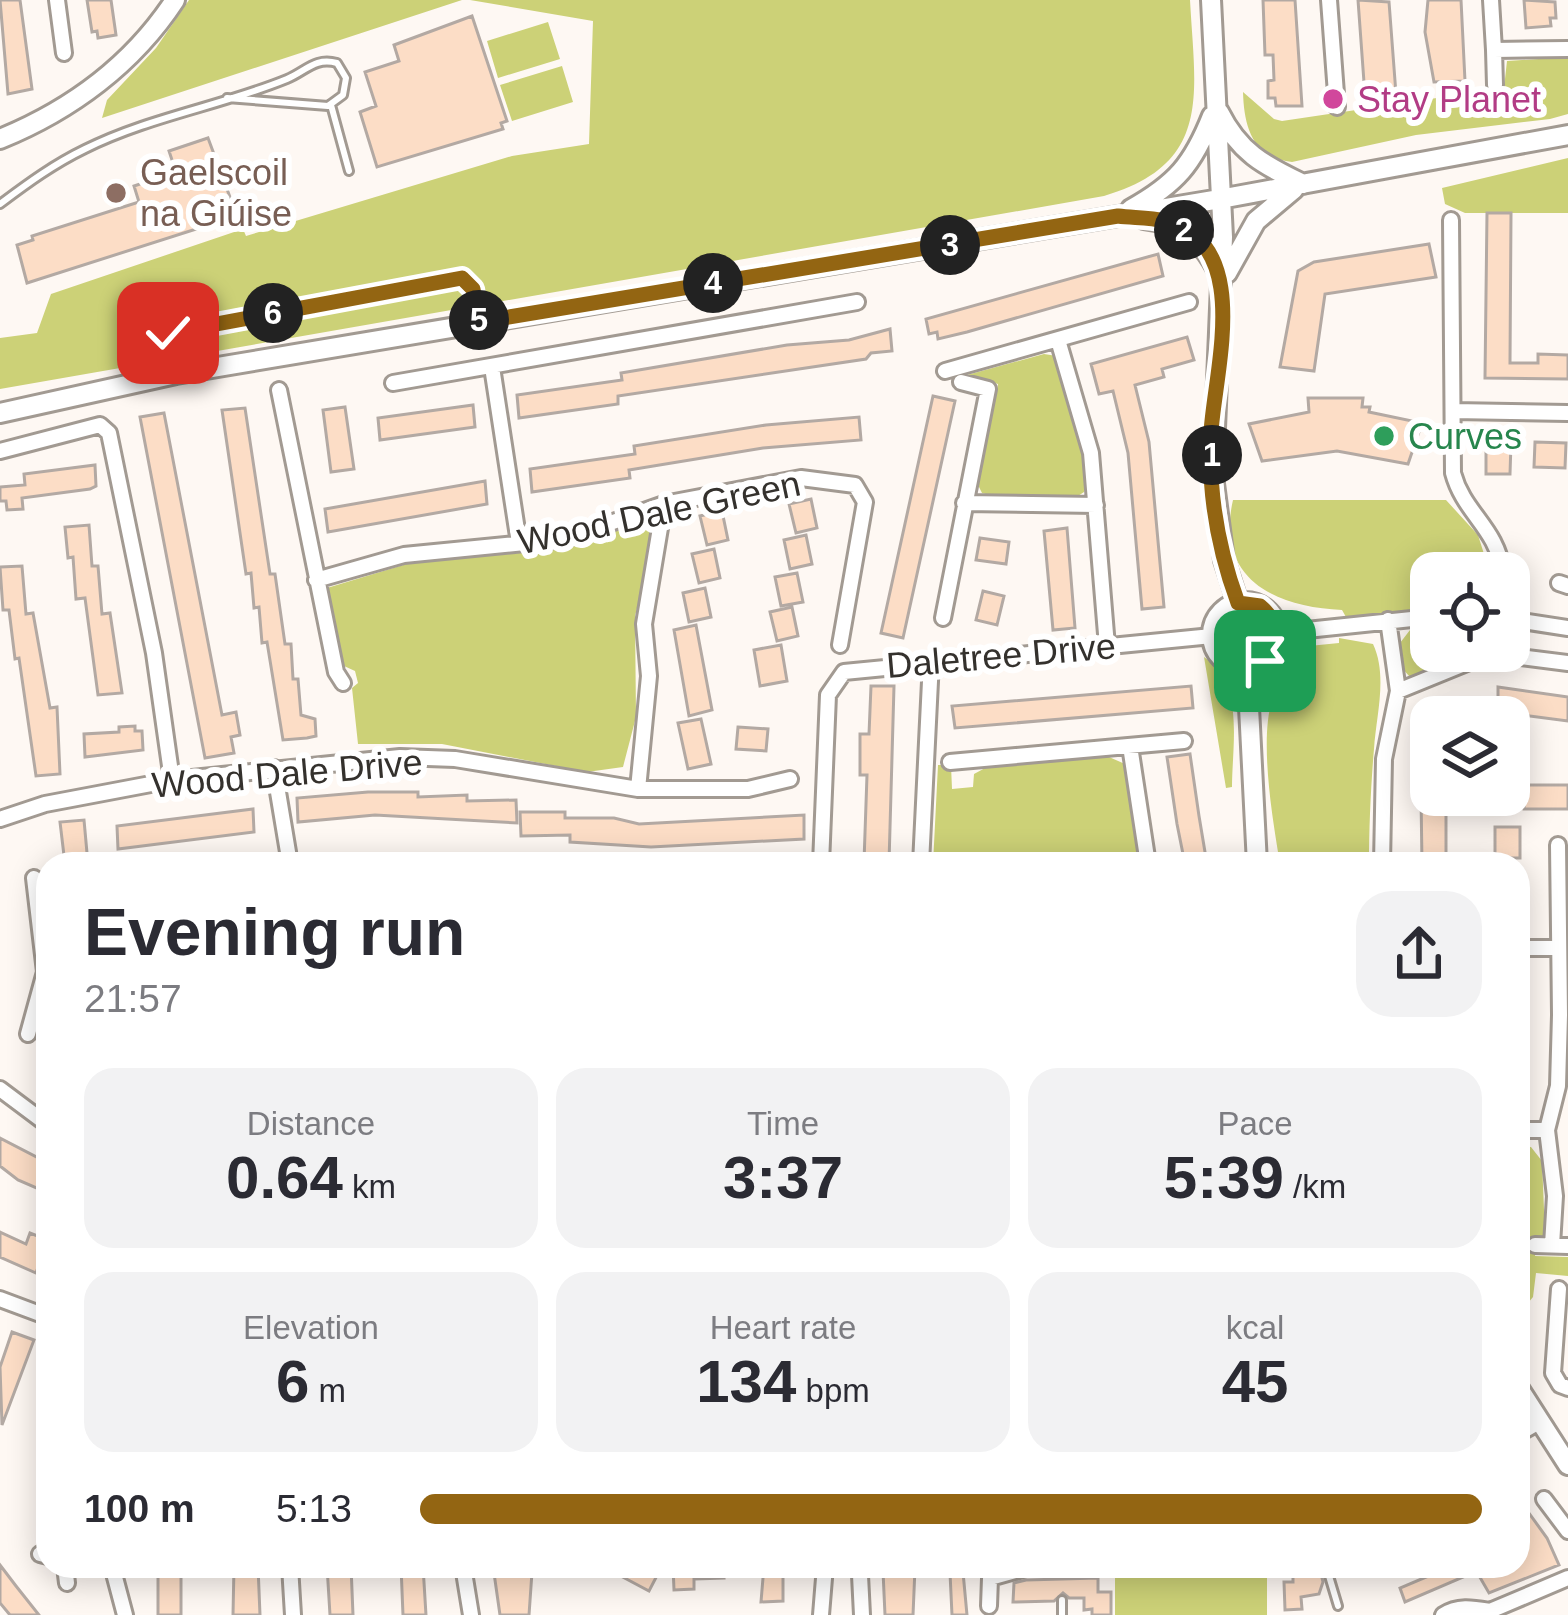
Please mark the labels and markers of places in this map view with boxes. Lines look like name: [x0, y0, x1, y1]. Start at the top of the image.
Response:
place label: Stay Planet: [1357, 79, 1541, 120]
marker: Stay Planet: [1320, 86, 1346, 112]
place label: Gaelscoil na Giúise: [140, 152, 292, 234]
marker: Gaelscoil na Giúise: [103, 180, 129, 206]
pin: 2: [1154, 200, 1214, 260]
pin: 3: [920, 215, 980, 275]
pin: 4: [683, 253, 743, 313]
pin: [117, 282, 219, 384]
pin: 6: [243, 283, 303, 343]
pin: 5: [449, 290, 509, 350]
place label: Curves: [1408, 416, 1522, 457]
marker: Curves: [1371, 423, 1397, 449]
pin: 1: [1182, 425, 1242, 485]
pin: [1214, 610, 1316, 712]

